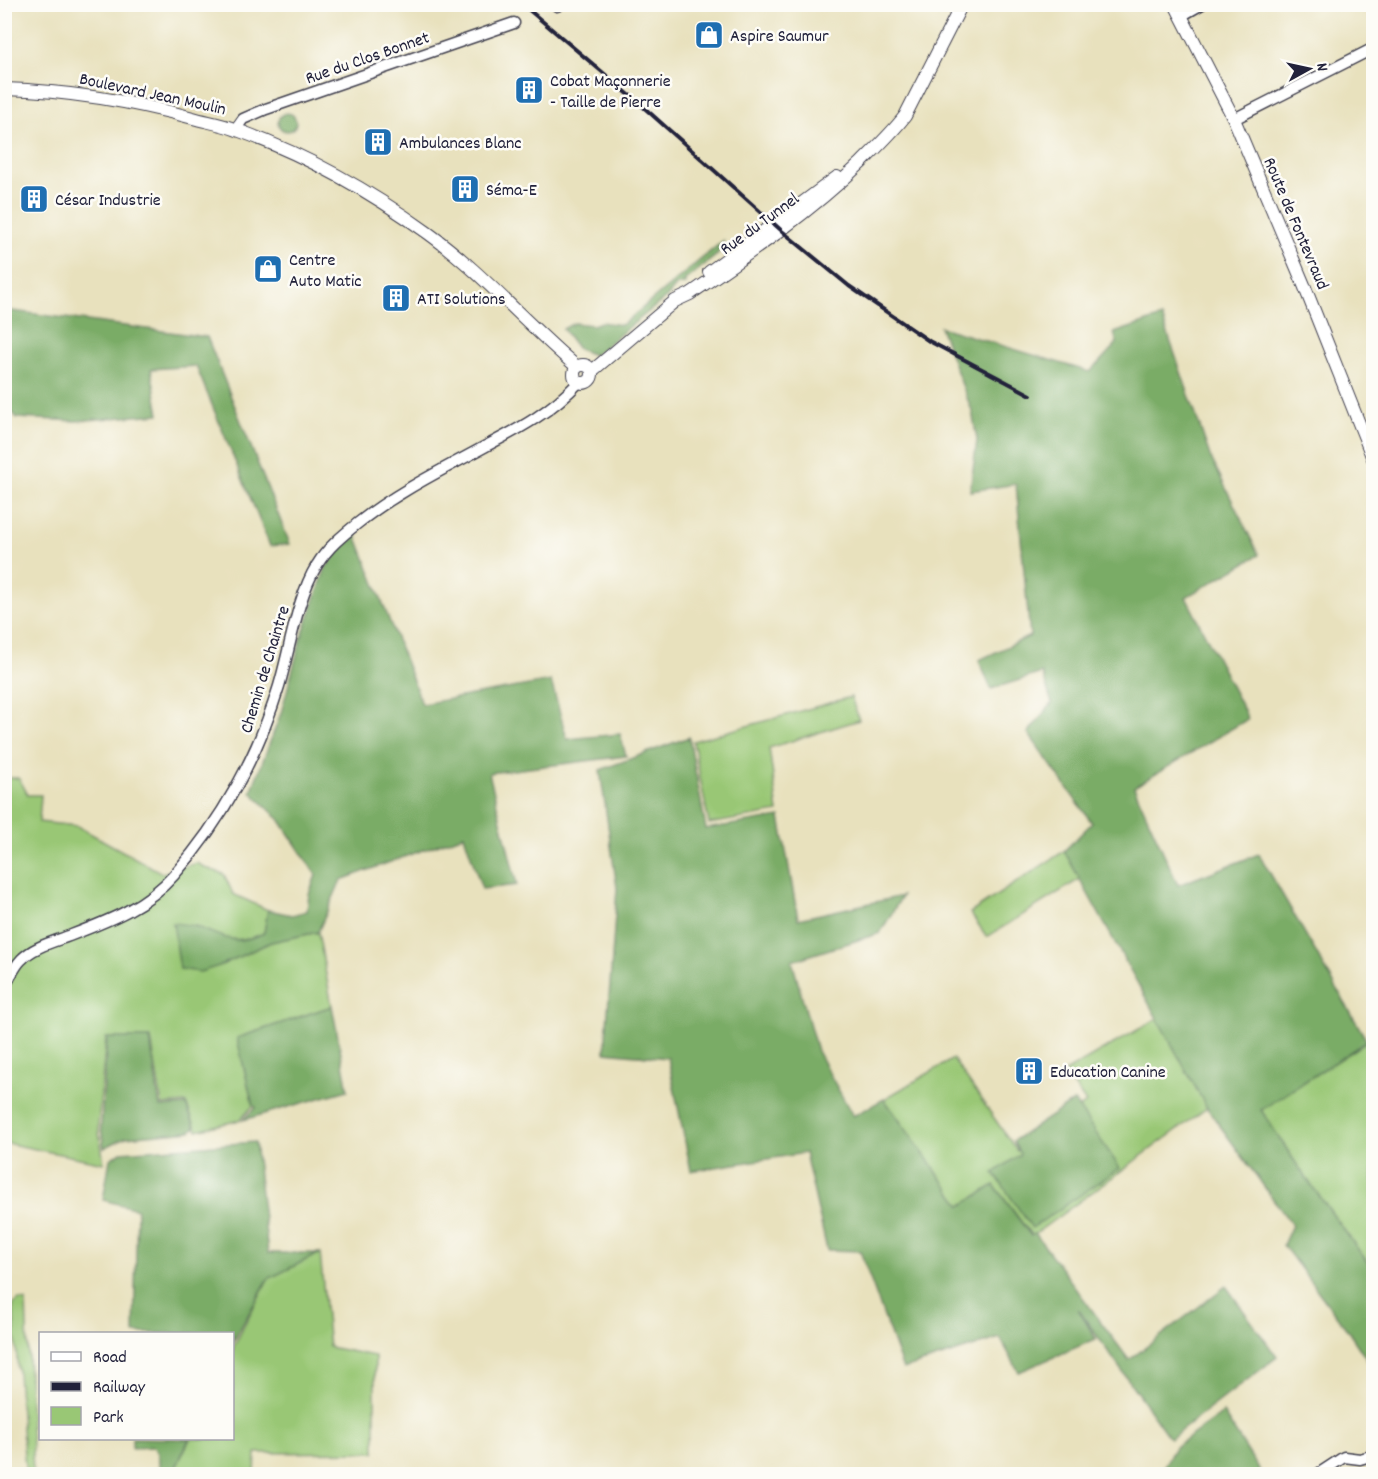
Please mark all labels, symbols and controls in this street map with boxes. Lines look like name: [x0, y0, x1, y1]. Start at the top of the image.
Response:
shop icon: Aspire Saumur: [693, 19, 725, 51]
place label: Aspire Saumur: [730, 25, 829, 50]
street label: Rue du Clos Bonnet: [303, 26, 433, 92]
north arrow: [1279, 39, 1339, 99]
text: N: [1309, 62, 1333, 73]
street label: Boulevard Jean Moulin: [77, 68, 228, 123]
place label: Cobat Maçonnerie - Taille de Pierre: [550, 70, 671, 116]
building icon: Cobat Maçonnerie - Taille de Pierre: [513, 74, 545, 106]
building icon: Ambulances Blanc: [362, 126, 394, 158]
place label: Ambulances Blanc: [399, 132, 521, 157]
street label: Route de Fontevraud: [1256, 154, 1334, 294]
building icon: Séma-E: [449, 173, 481, 205]
place label: Séma-E: [486, 179, 537, 204]
building icon: César Industrie: [18, 183, 50, 215]
street label: Rue du Tunnel: [716, 187, 806, 262]
place label: César Industrie: [55, 189, 161, 214]
place label: Centre Auto Matic: [289, 249, 362, 295]
shop icon: Centre Auto Matic: [252, 253, 284, 285]
building icon: ATI Solutions: [380, 282, 412, 314]
place label: ATI Solutions: [417, 288, 506, 313]
street label: Chemin de Chaintre: [235, 603, 298, 737]
building icon: Education Canine: [1013, 1055, 1045, 1087]
place label: Education Canine: [1050, 1061, 1166, 1086]
legend: [39, 1332, 234, 1440]
text: Road: [93, 1346, 127, 1371]
text: Railway: [93, 1376, 146, 1401]
text: Park: [93, 1406, 124, 1431]

